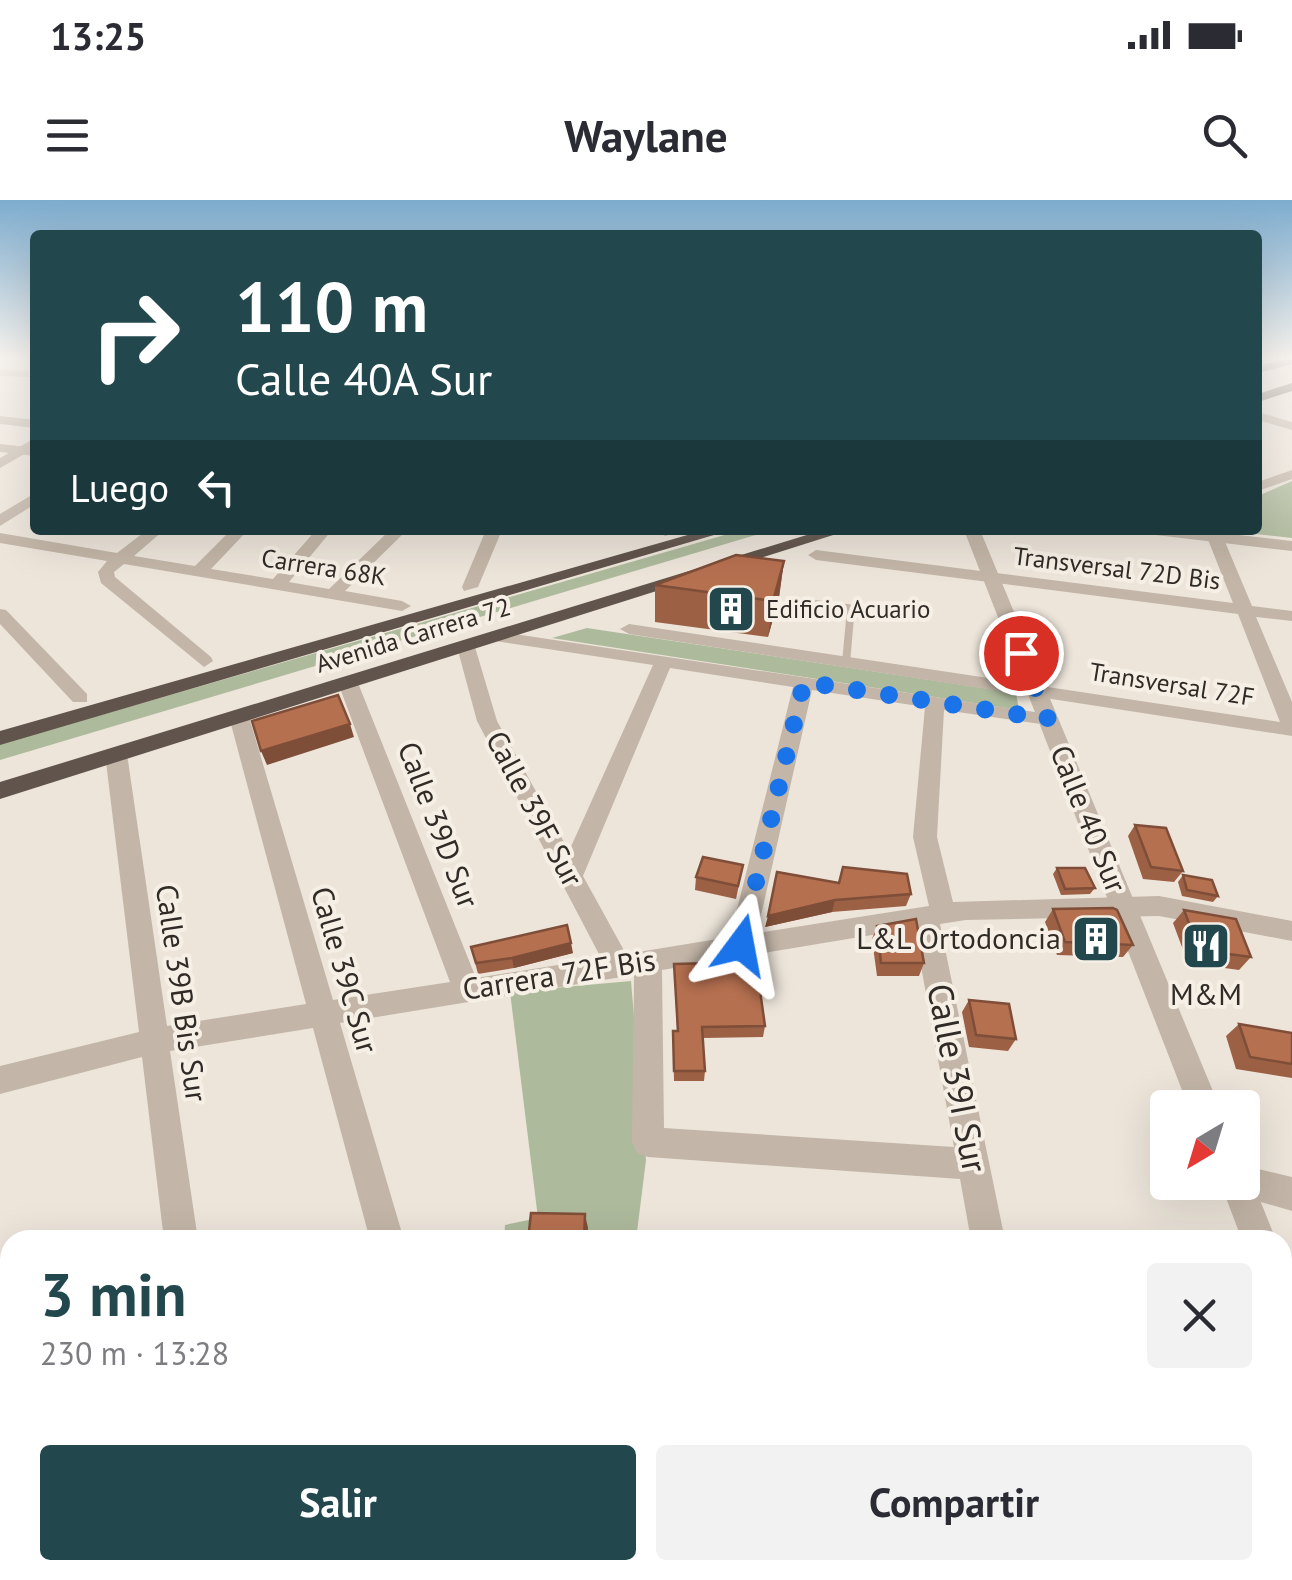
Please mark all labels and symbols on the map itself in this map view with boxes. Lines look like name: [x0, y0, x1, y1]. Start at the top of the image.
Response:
street label: Transversal 72D Bis: [1012, 539, 1222, 597]
street label: Carrera 68K: [259, 541, 389, 593]
building icon: Edificio Acuario: [705, 583, 757, 635]
street label: Avenida Carrera 72: [312, 590, 514, 680]
place label: Edificio Acuario: [766, 593, 930, 625]
pin: [979, 611, 1064, 696]
street label: Transversal 72F: [1087, 655, 1257, 713]
street label: Calle 39F Sur: [478, 724, 593, 893]
street label: Calle 39D Sur: [390, 736, 489, 913]
street label: Calle 40 Sur: [1042, 739, 1137, 898]
street label: Calle 39B Bis Sur: [148, 882, 217, 1104]
street label: Calle 39C Sur: [303, 882, 388, 1057]
position arrow: [689, 893, 793, 997]
building icon: L&L Ortodoncia: [1070, 913, 1122, 965]
place label: L&L Ortodoncia: [856, 918, 1061, 957]
restaurant icon: M&M: [1180, 920, 1232, 972]
street label: Carrera 72F Bis: [460, 939, 658, 1008]
place label: M&M: [1170, 974, 1242, 1013]
street label: Calle 39I Sur: [917, 979, 999, 1176]
north arrow: [1150, 1090, 1260, 1200]

